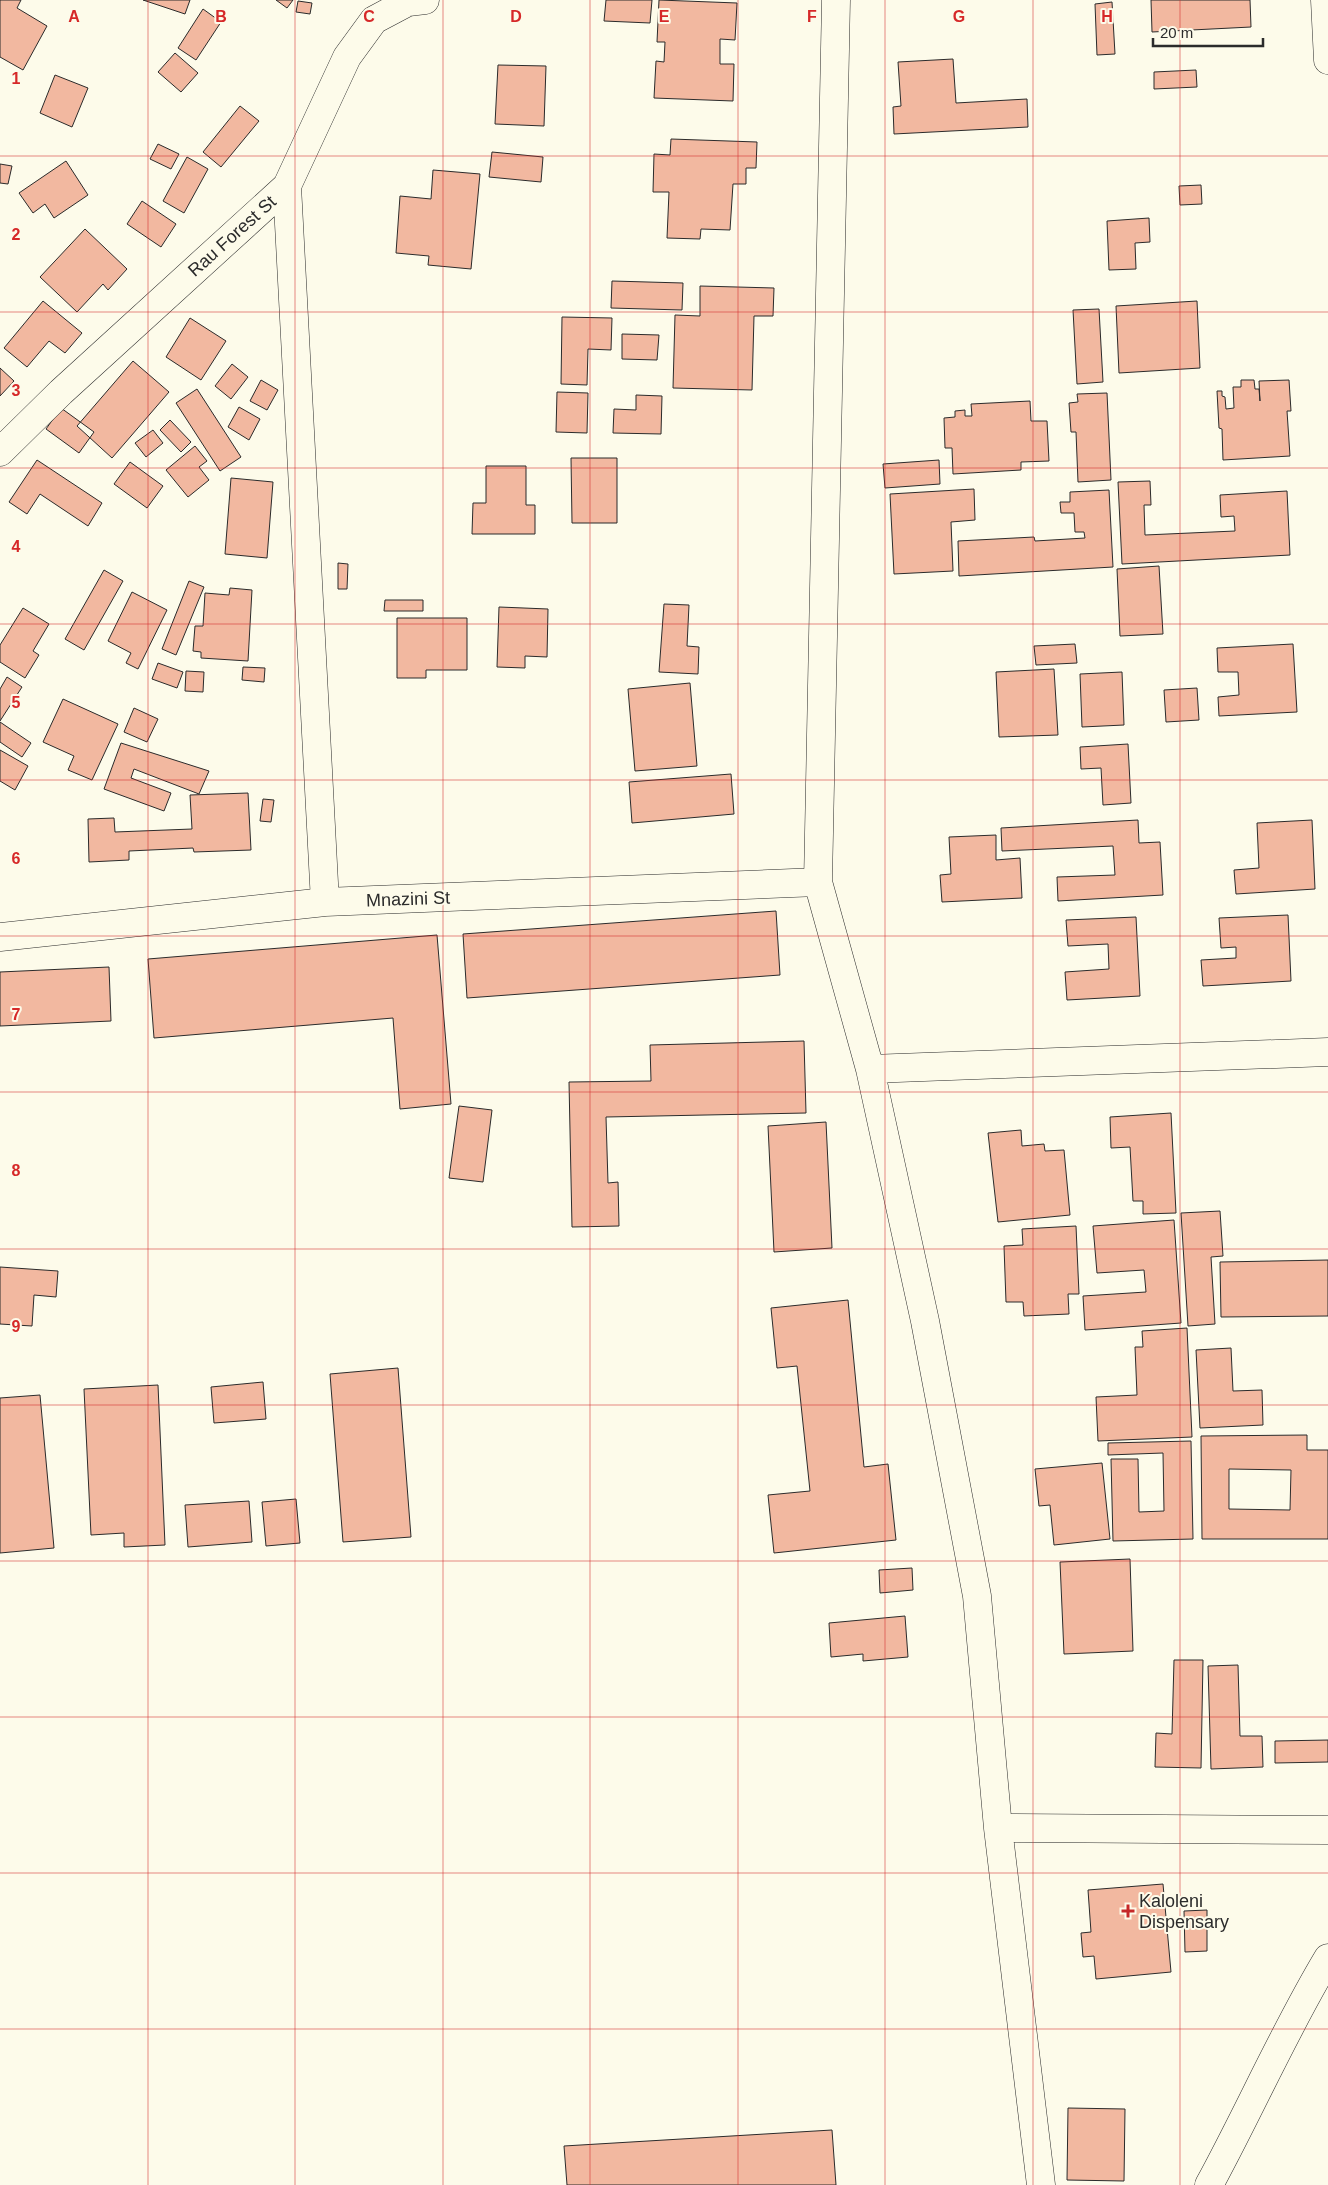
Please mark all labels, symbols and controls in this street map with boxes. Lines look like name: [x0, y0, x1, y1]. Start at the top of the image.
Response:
text: A: [68, 8, 80, 25]
text: B: [215, 8, 227, 25]
text: C: [363, 8, 375, 25]
text: D: [510, 8, 522, 25]
text: E: [659, 8, 670, 25]
text: F: [807, 8, 817, 25]
text: G: [953, 8, 965, 25]
text: H: [1101, 8, 1113, 25]
scale bar: [1153, 15, 1263, 47]
text: 20 m: [1160, 24, 1193, 41]
text: 1: [12, 70, 21, 87]
street label: Rau Forest St: [184, 191, 280, 281]
text: 2: [12, 226, 21, 243]
text: 3: [12, 382, 21, 399]
text: 4: [12, 538, 21, 555]
text: 5: [12, 694, 21, 711]
text: 6: [12, 850, 21, 867]
street label: Mnazini St: [366, 888, 450, 910]
text: 7: [12, 1006, 21, 1023]
text: 8: [12, 1162, 21, 1179]
text: 9: [12, 1318, 21, 1335]
place label: Kaloleni Dispensary: [1139, 1891, 1229, 1932]
marker: Kaloleni Dispensary: [1121, 1904, 1135, 1918]

